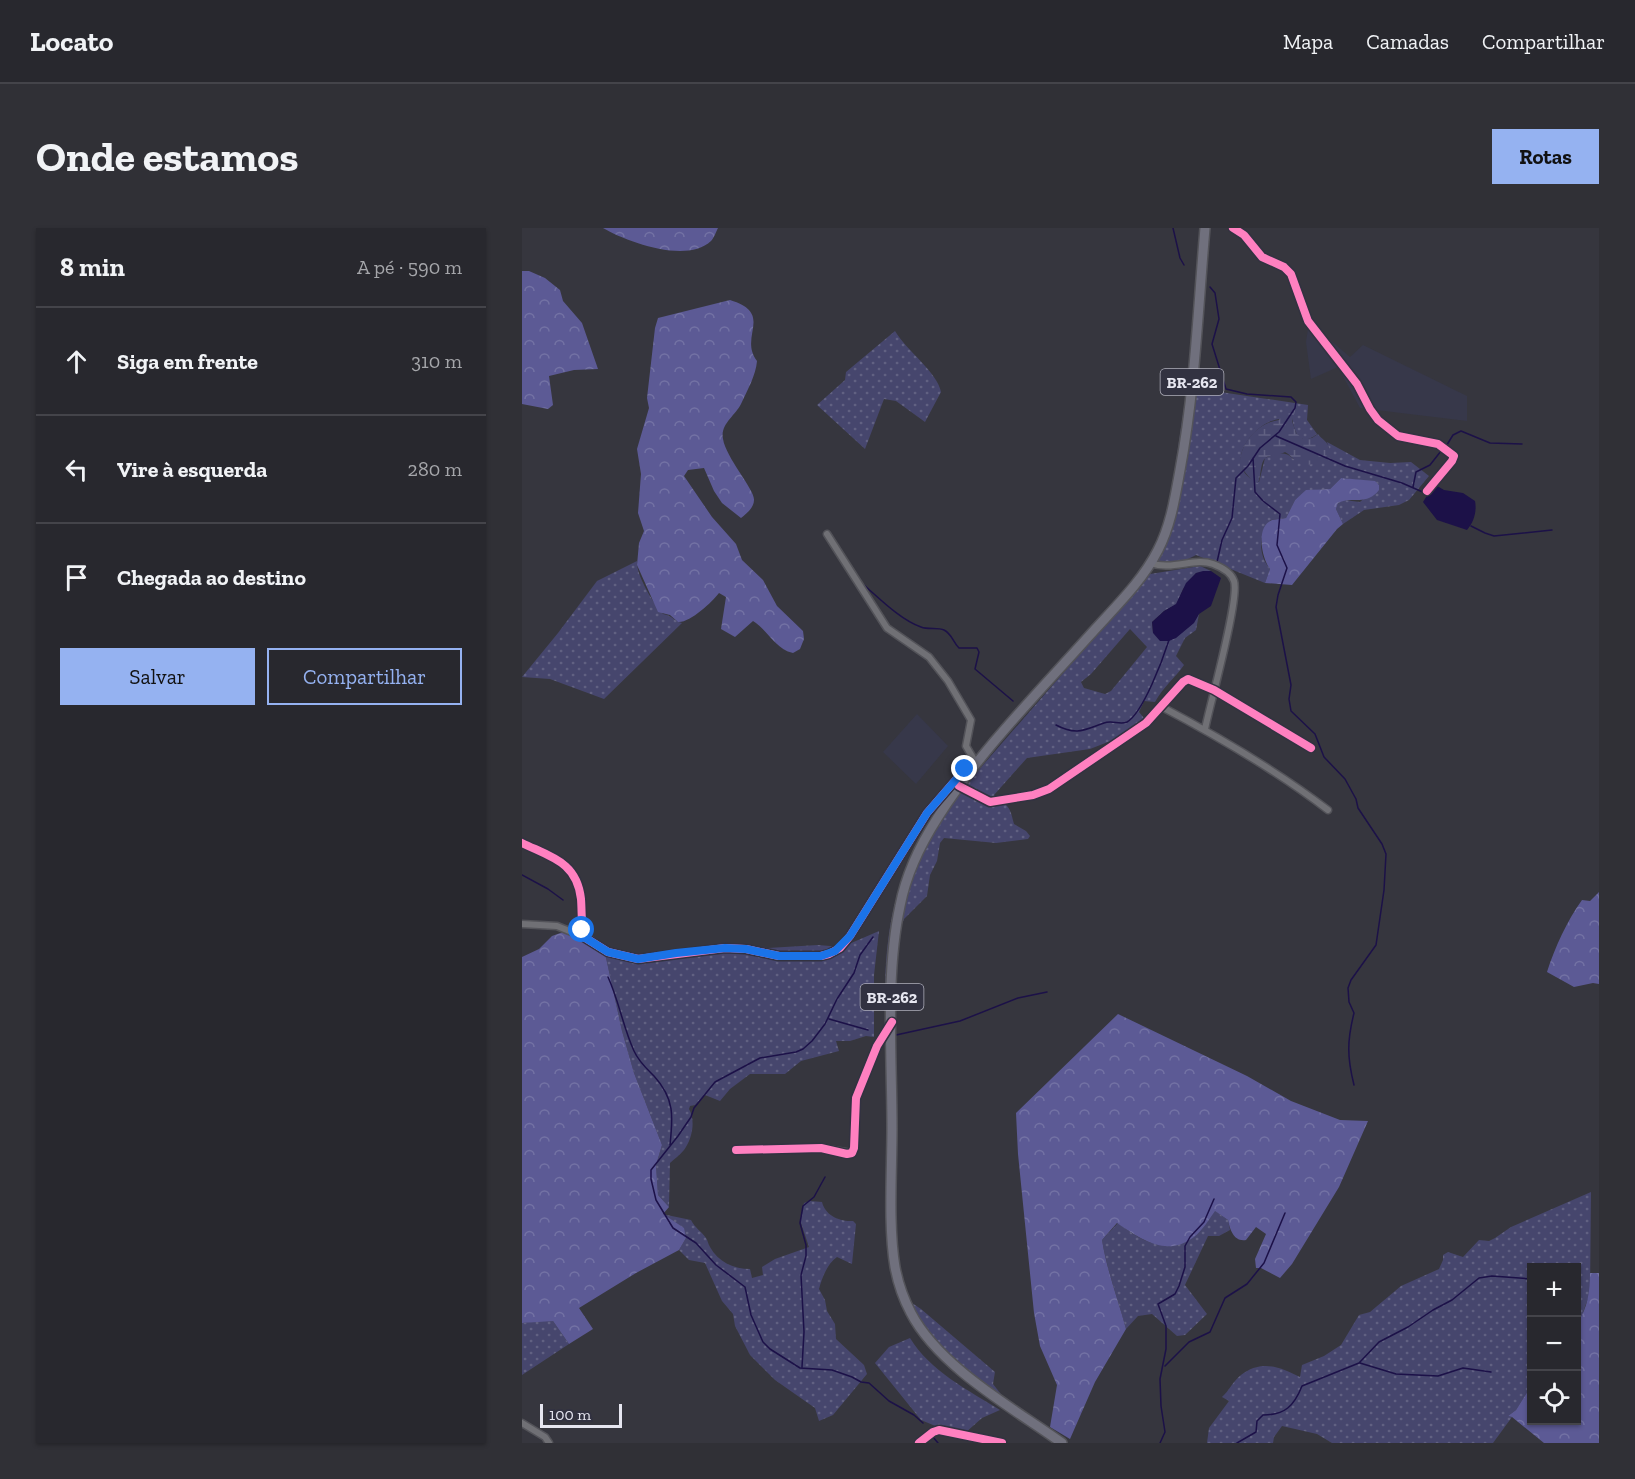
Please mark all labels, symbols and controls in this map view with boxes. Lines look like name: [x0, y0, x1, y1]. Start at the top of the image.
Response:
text: Locato: [30, 25, 113, 58]
text: Mapa: [1283, 29, 1333, 54]
text: Camadas: [1366, 29, 1449, 54]
text: Compartilhar: [1482, 29, 1605, 54]
button: Rotas: [1492, 129, 1599, 184]
text: Onde estamos: [36, 131, 298, 182]
text: 8 min: [60, 251, 125, 283]
text: A pé · 590 m: [357, 255, 462, 279]
icon: ahead: [60, 345, 93, 378]
text: Siga em frente: [117, 348, 258, 375]
text: 310 m: [411, 349, 462, 373]
road number: BR-262: [1160, 369, 1224, 395]
icon: left: [60, 453, 93, 486]
text: Vire à esquerda: [117, 456, 267, 483]
text: 280 m: [408, 457, 462, 481]
icon: arrive: [60, 561, 93, 594]
text: Chegada ao destino: [117, 564, 306, 591]
button: Salvar: [60, 648, 255, 705]
button: Compartilhar: [267, 648, 462, 705]
route end: [951, 755, 977, 781]
route start: [568, 916, 594, 942]
road number: BR-262: [860, 984, 923, 1010]
map controls: [1527, 1263, 1581, 1425]
button: +: [1527, 1263, 1581, 1317]
button: −: [1527, 1317, 1581, 1371]
button: locate: [1527, 1371, 1581, 1425]
scale bar: [540, 1401, 622, 1428]
text: 100 m: [549, 1405, 591, 1424]

